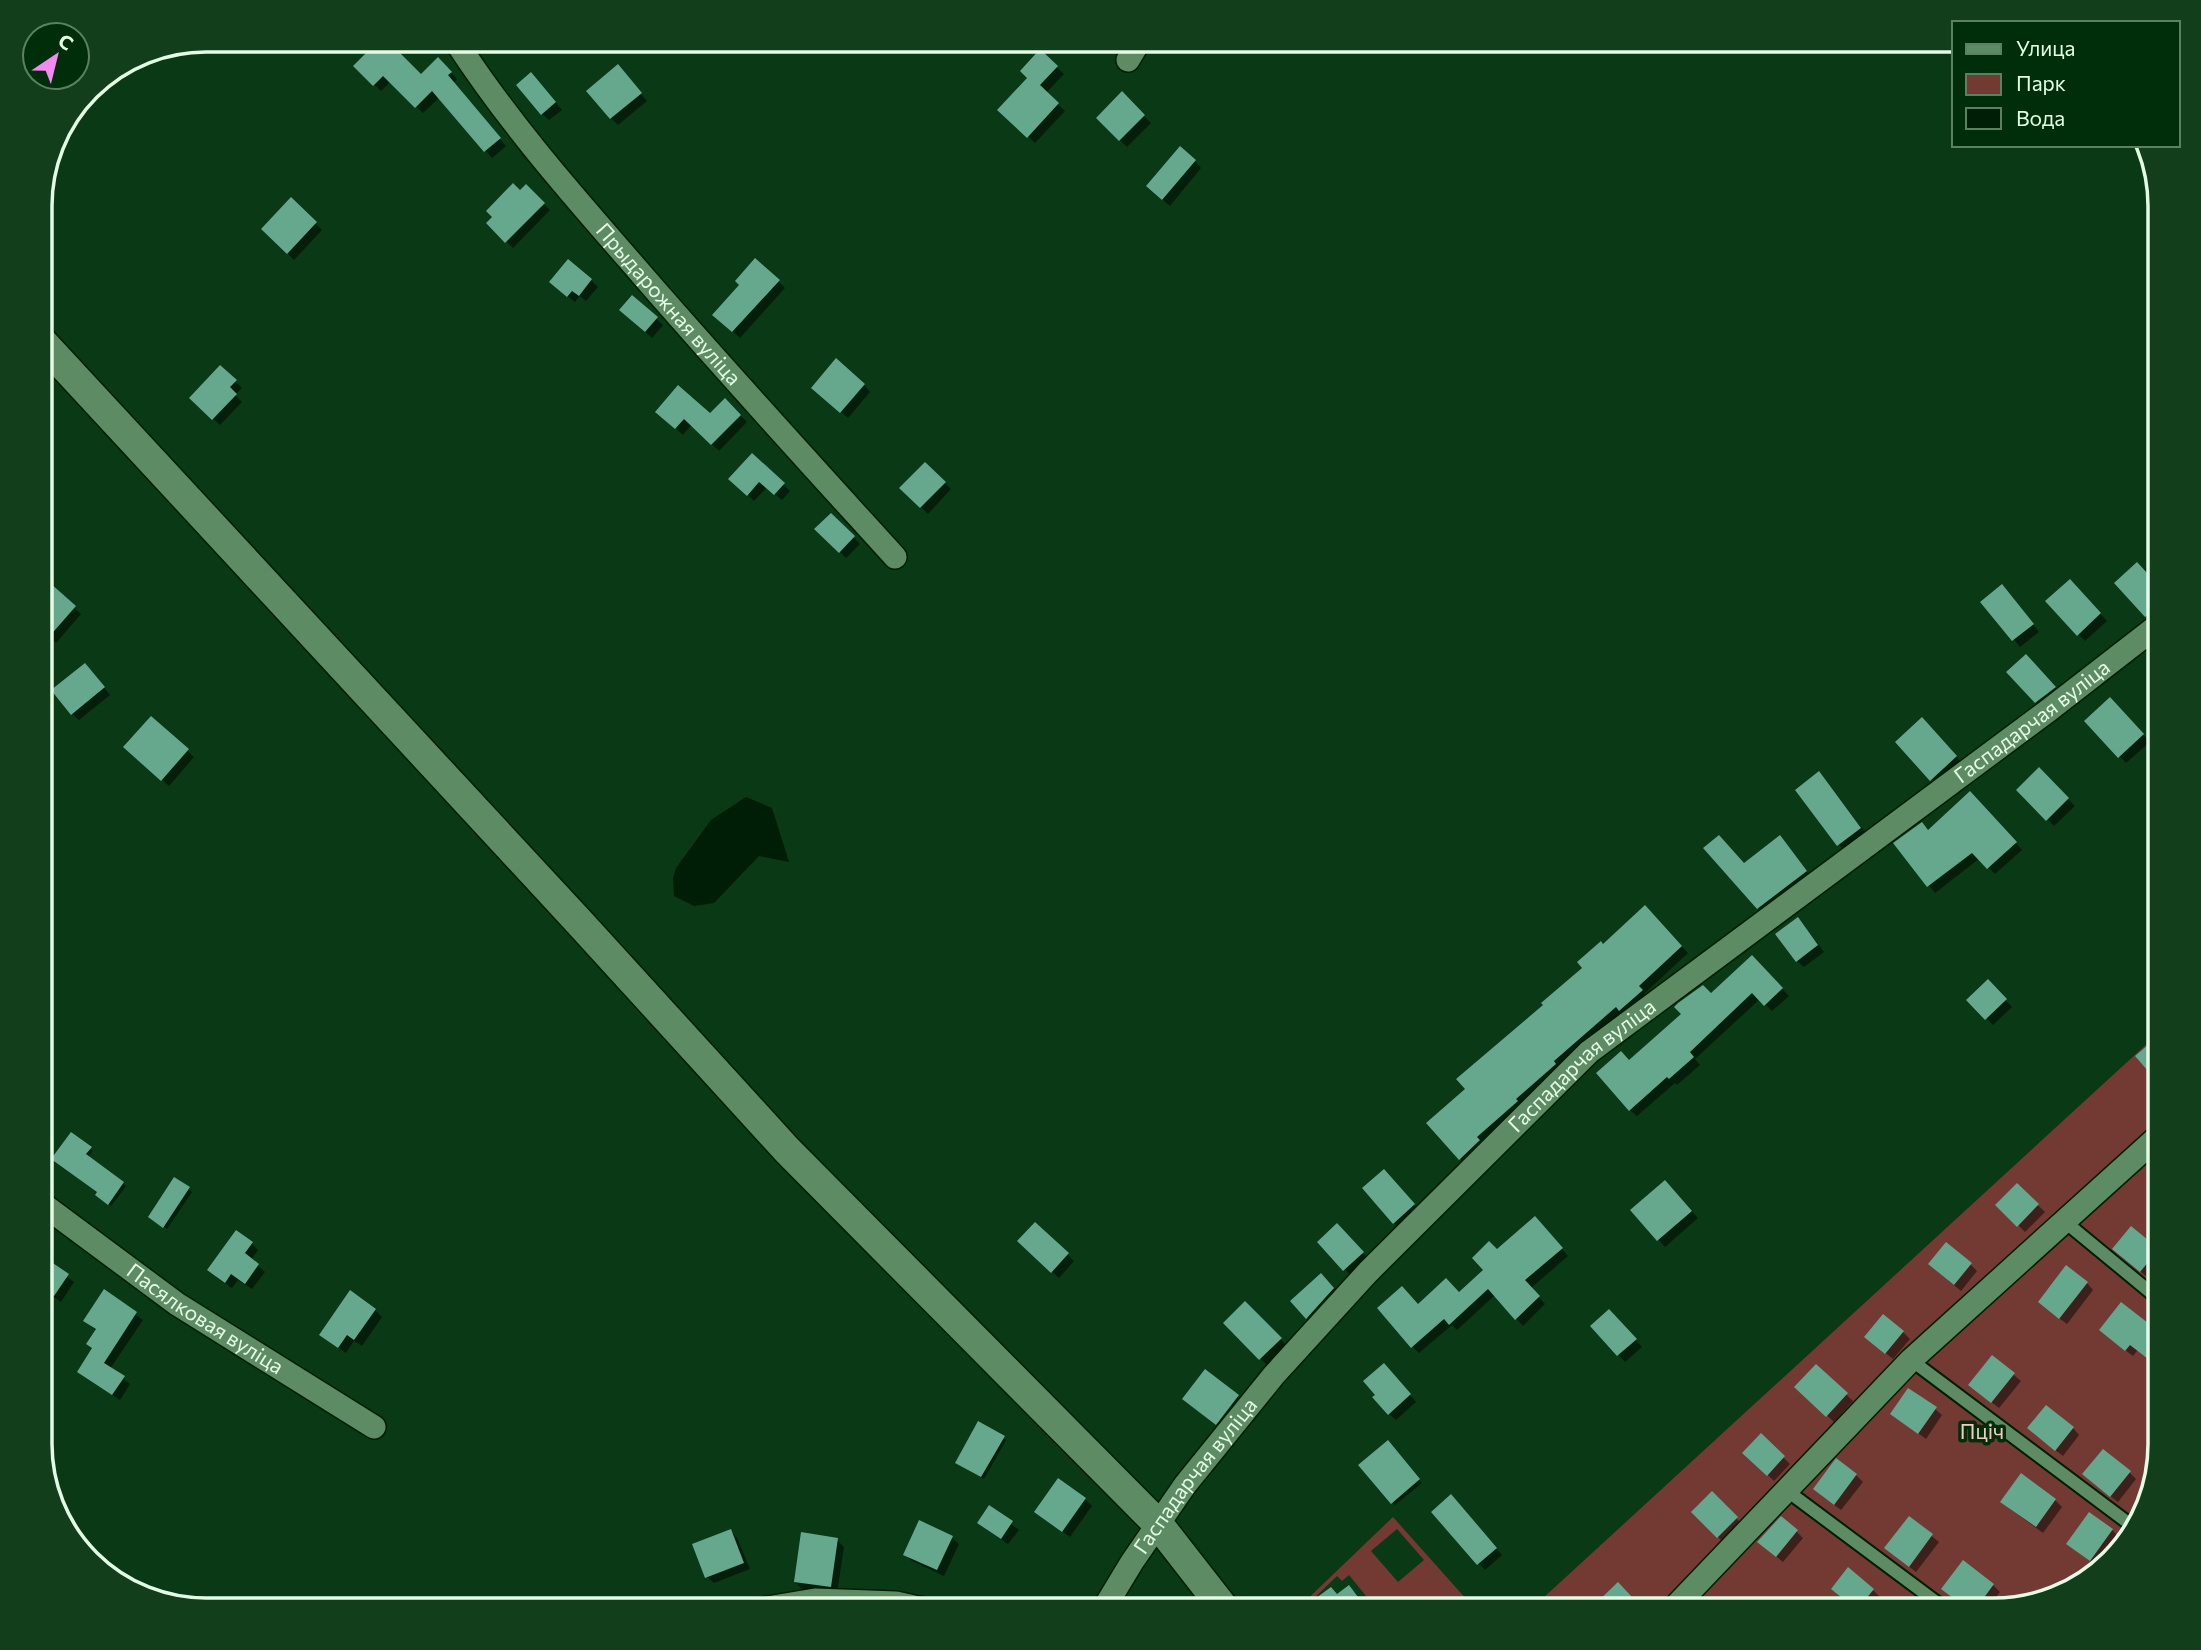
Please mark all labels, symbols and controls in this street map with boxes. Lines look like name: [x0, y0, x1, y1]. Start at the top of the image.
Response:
north arrow: [21, 21, 91, 91]
legend: [1952, 21, 2180, 147]
text: С: [54, 29, 78, 55]
text: Улица: [2016, 35, 2075, 60]
text: Парк: [2016, 70, 2066, 95]
text: Вода: [2016, 105, 2065, 130]
street label: Прыдарожная вуліца: [592, 217, 747, 390]
street label: Гаспадарчая вуліца: [1948, 654, 2114, 787]
street label: Гаспадарчая вуліца: [1502, 993, 1660, 1136]
street label: Пасялковая вуліца: [123, 1257, 289, 1378]
street label: Гаспадарчая вуліца: [1128, 1392, 1261, 1558]
park label: Пціч: [1960, 1418, 2004, 1443]

